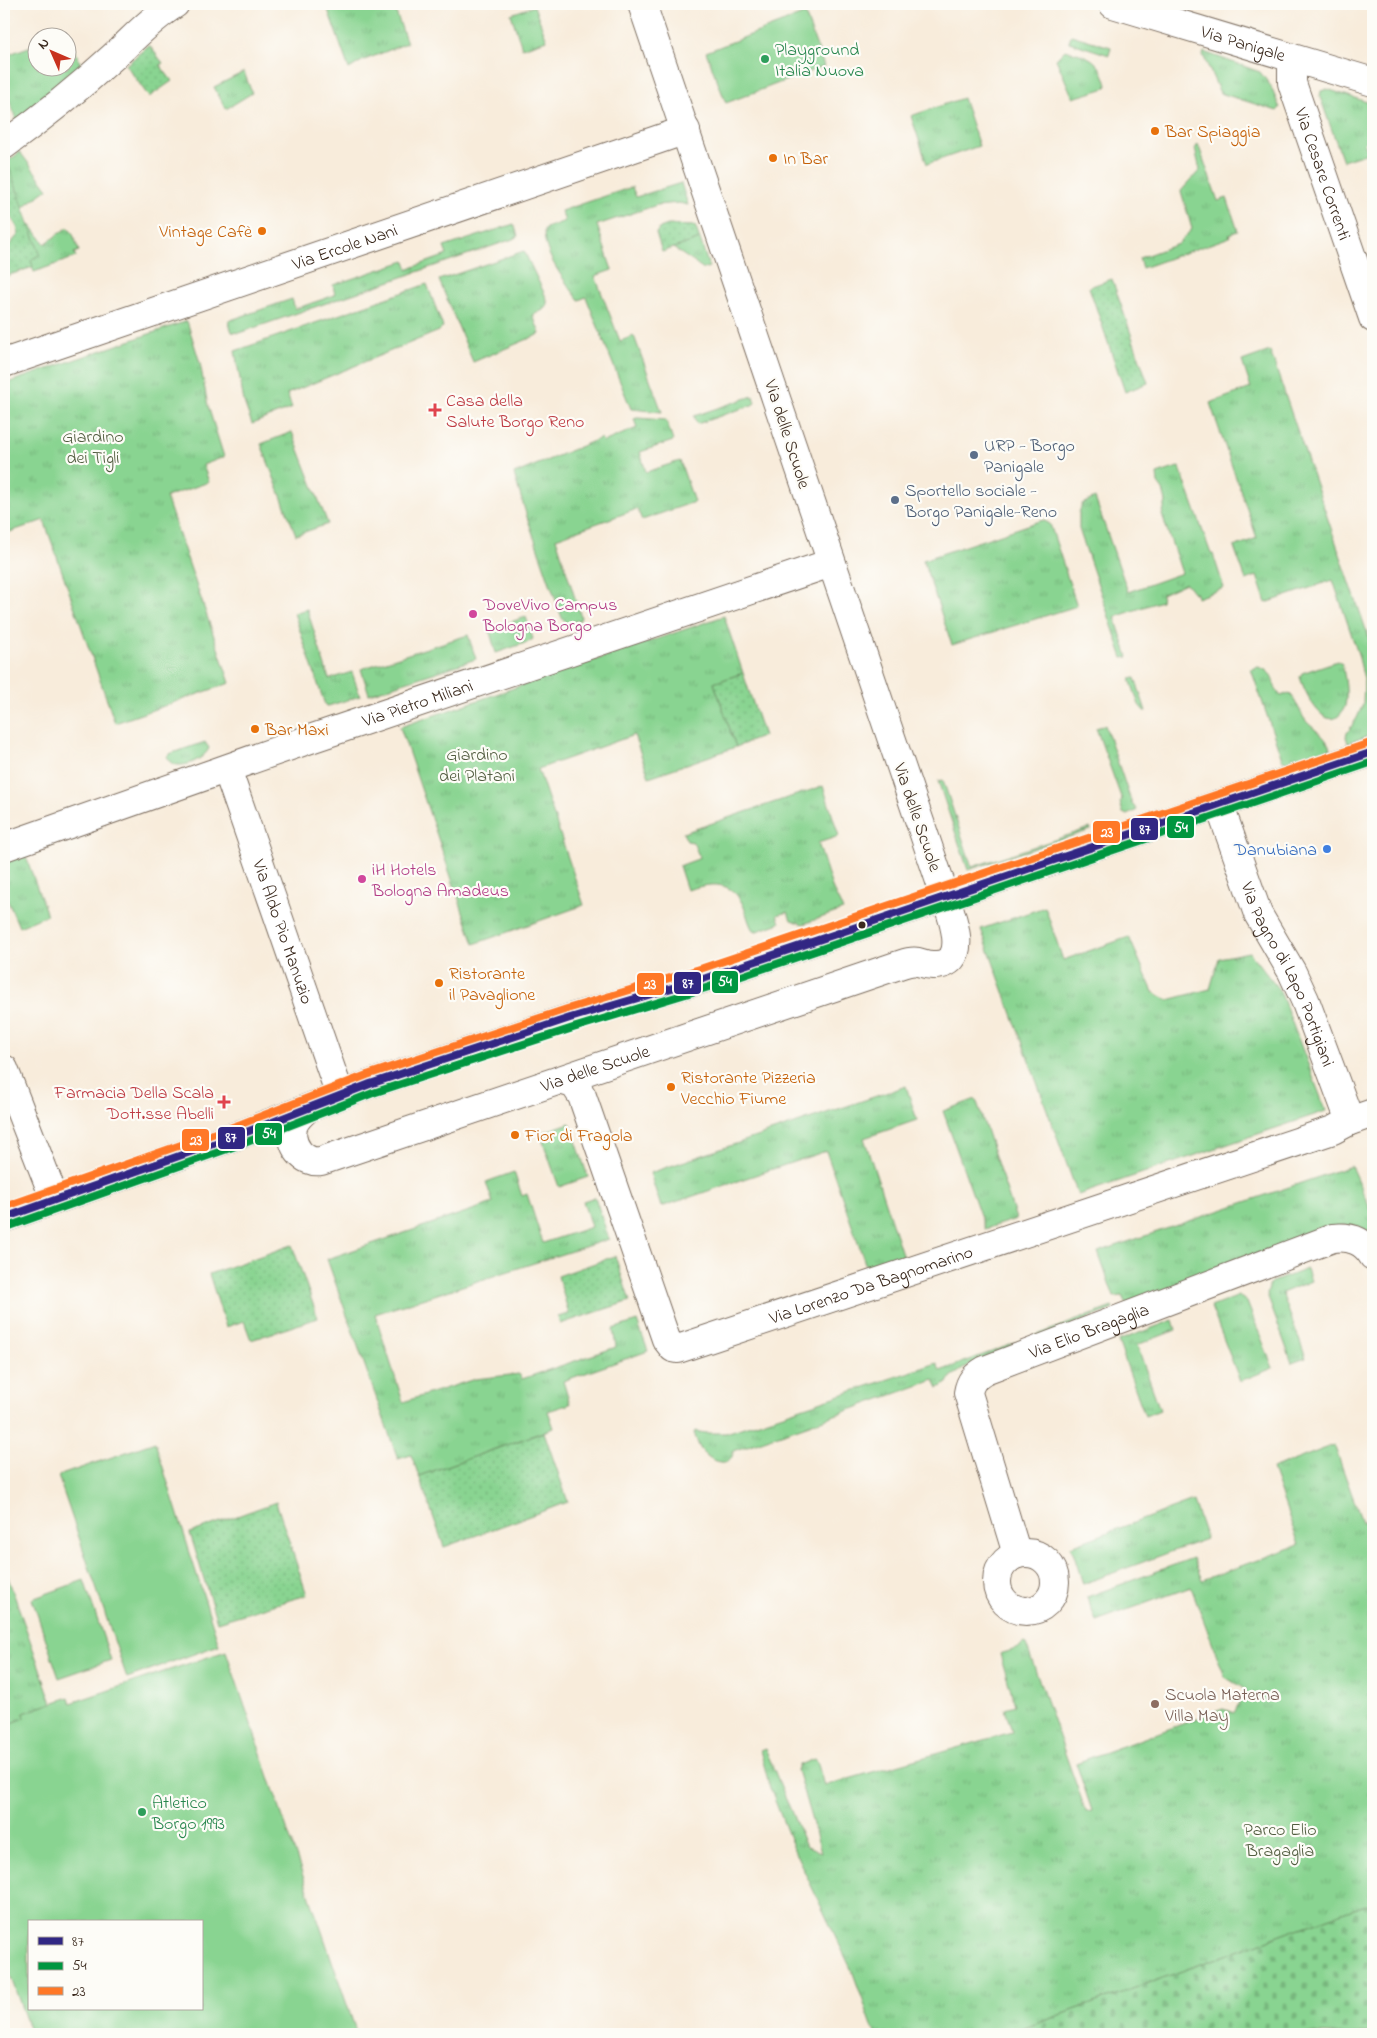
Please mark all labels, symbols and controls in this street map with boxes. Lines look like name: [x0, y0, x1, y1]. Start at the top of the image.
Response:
street label: Via Panigale: [1196, 20, 1289, 70]
north arrow: [28, 28, 78, 78]
text: N: [33, 33, 55, 55]
place label: Playground Italia Nuova: [775, 38, 864, 85]
marker: Playground Italia Nuova: [759, 53, 771, 65]
street label: Via Cesare Correnti: [1286, 104, 1356, 244]
place label: Bar Spiaggia: [1164, 120, 1260, 147]
marker: Bar Spiaggia: [1149, 125, 1161, 137]
place label: In Bar: [783, 147, 828, 173]
marker: In Bar: [767, 152, 779, 164]
street label: Via Ercole Nani: [288, 218, 401, 279]
place label: Vintage Cafè: [158, 220, 253, 247]
marker: Vintage Cafè: [256, 225, 268, 237]
street label: Via delle Scuole: [756, 376, 816, 493]
place label: Casa della Salute Borgo Reno: [446, 389, 584, 437]
marker: Casa della Salute Borgo Reno: [428, 403, 442, 417]
park label: Giardino dei Tigli: [62, 425, 124, 473]
place label: URP - Borgo Panigale: [984, 434, 1075, 482]
marker: URP - Borgo Panigale: [968, 449, 980, 461]
place label: Sportello sociale - Borgo Panigale-Reno: [904, 479, 1057, 527]
marker: Sportello sociale - Borgo Panigale-Reno: [889, 494, 901, 506]
place label: DoveVivo Campus Bologna Borgo: [482, 593, 617, 641]
marker: DoveVivo Campus Bologna Borgo: [467, 608, 479, 620]
street label: Via Pietro Miliani: [358, 674, 477, 736]
place label: Bar Maxi: [264, 718, 329, 744]
marker: Bar Maxi: [249, 723, 261, 735]
park label: Giardino dei Platani: [439, 743, 515, 790]
street label: Via delle Scuole: [885, 759, 947, 876]
line badge: 54: [1166, 815, 1195, 839]
line badge: 87: [1130, 817, 1159, 841]
text: 54: [1174, 818, 1188, 839]
line badge: 23: [1092, 820, 1121, 844]
text: 87: [1138, 820, 1151, 841]
text: 23: [1100, 823, 1114, 844]
place label: Danubiana: [1233, 838, 1317, 864]
marker: Danubiana: [1321, 843, 1333, 855]
street label: Via Aldo Pio Manuzio: [244, 855, 319, 1008]
place label: iH Hotels Bologna Amadeus: [371, 858, 509, 906]
marker: iH Hotels Bologna Amadeus: [356, 873, 368, 885]
street label: Via Pagno di Lapo Portigiani: [1232, 878, 1340, 1071]
unlabelled marker: [857, 920, 867, 930]
place label: Ristorante il Pavaglione: [449, 962, 536, 1010]
line badge: 54: [711, 970, 739, 994]
line badge: 87: [673, 971, 702, 995]
line badge: 23: [636, 972, 665, 996]
text: 54: [718, 972, 732, 993]
text: 87: [681, 974, 694, 995]
text: 23: [643, 975, 657, 996]
marker: Ristorante il Pavaglione: [433, 977, 445, 989]
street label: Via delle Scuole: [537, 1039, 654, 1101]
place label: Ristorante Pizzeria Vecchio Fiume: [680, 1066, 816, 1113]
place label: Farmacia Della Scala Dott.sse Abelli: [53, 1081, 214, 1128]
marker: Ristorante Pizzeria Vecchio Fiume: [665, 1081, 677, 1093]
marker: Farmacia Della Scala Dott.sse Abelli: [218, 1096, 230, 1108]
line badge: 54: [254, 1122, 283, 1146]
text: 54: [262, 1124, 276, 1145]
place label: Fior di Fragola: [524, 1124, 632, 1151]
line badge: 87: [217, 1126, 246, 1150]
line badge: 23: [181, 1128, 210, 1152]
text: 87: [224, 1128, 237, 1149]
marker: Fior di Fragola: [509, 1129, 521, 1141]
text: 23: [189, 1131, 203, 1152]
street label: Via Lorenzo Da Bagnomarino: [765, 1240, 977, 1333]
street label: Via Elio Bragaglia: [1025, 1298, 1153, 1367]
place label: Scuola Materna Villa May: [1164, 1683, 1280, 1730]
marker: Scuola Materna Villa May: [1149, 1698, 1161, 1710]
place label: Atletico Borgo 1993: [151, 1791, 225, 1839]
marker: Atletico Borgo 1993: [136, 1806, 148, 1818]
park label: Parco Elio Bragaglia: [1243, 1818, 1317, 1866]
legend: [28, 1920, 202, 2010]
text: 87: [72, 1931, 84, 1953]
text: 54: [72, 1955, 87, 1977]
text: 23: [72, 1981, 86, 2003]

